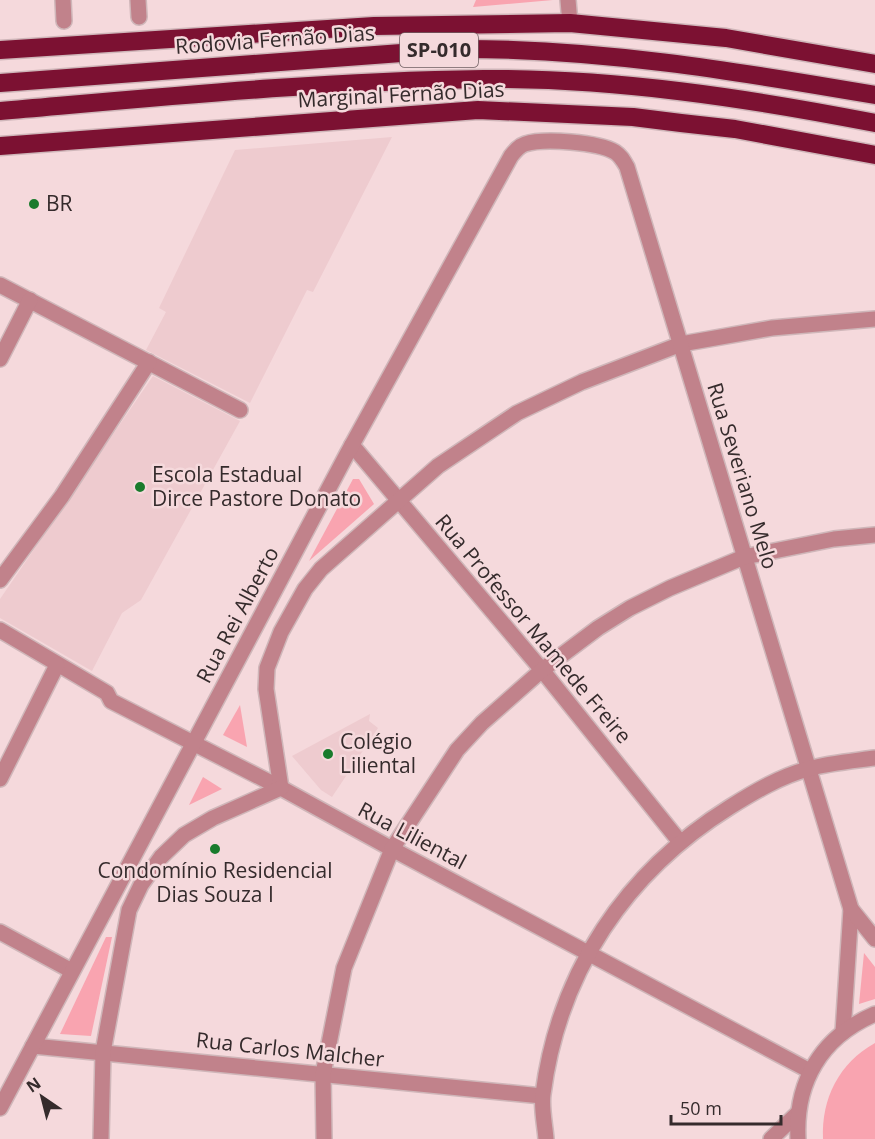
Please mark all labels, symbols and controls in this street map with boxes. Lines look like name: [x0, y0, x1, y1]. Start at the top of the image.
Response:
street label: Rodovia Fernão Dias: [174, 18, 376, 60]
road number: SP-010: [400, 33, 478, 67]
street label: Marginal Fernão Dias: [297, 75, 505, 113]
place label: BR: [46, 189, 73, 217]
marker: BR: [27, 197, 41, 211]
street label: Rua Severiano Melo: [701, 379, 785, 572]
place label: Escola Estadual Dirce Pastore Donato: [152, 460, 361, 512]
marker: Escola Estadual Dirce Pastore Donato: [133, 480, 147, 494]
street label: Rua Professor Mamede Freire: [429, 508, 638, 749]
street label: Rua Rei Alberto: [189, 542, 285, 688]
place label: Colégio Liliental: [340, 727, 416, 779]
marker: Colégio Liliental: [321, 747, 335, 761]
street label: Rua Liliental: [353, 795, 472, 875]
marker: Condomínio Residencial Dias Souza I: [208, 842, 222, 856]
place label: Condomínio Residencial Dias Souza I: [97, 856, 333, 908]
street label: Rua Carlos Malcher: [195, 1025, 386, 1073]
north arrow: [12, 1067, 72, 1127]
text: N: [22, 1072, 45, 1097]
scale bar: [671, 1088, 780, 1126]
text: 50 m: [680, 1096, 722, 1120]

